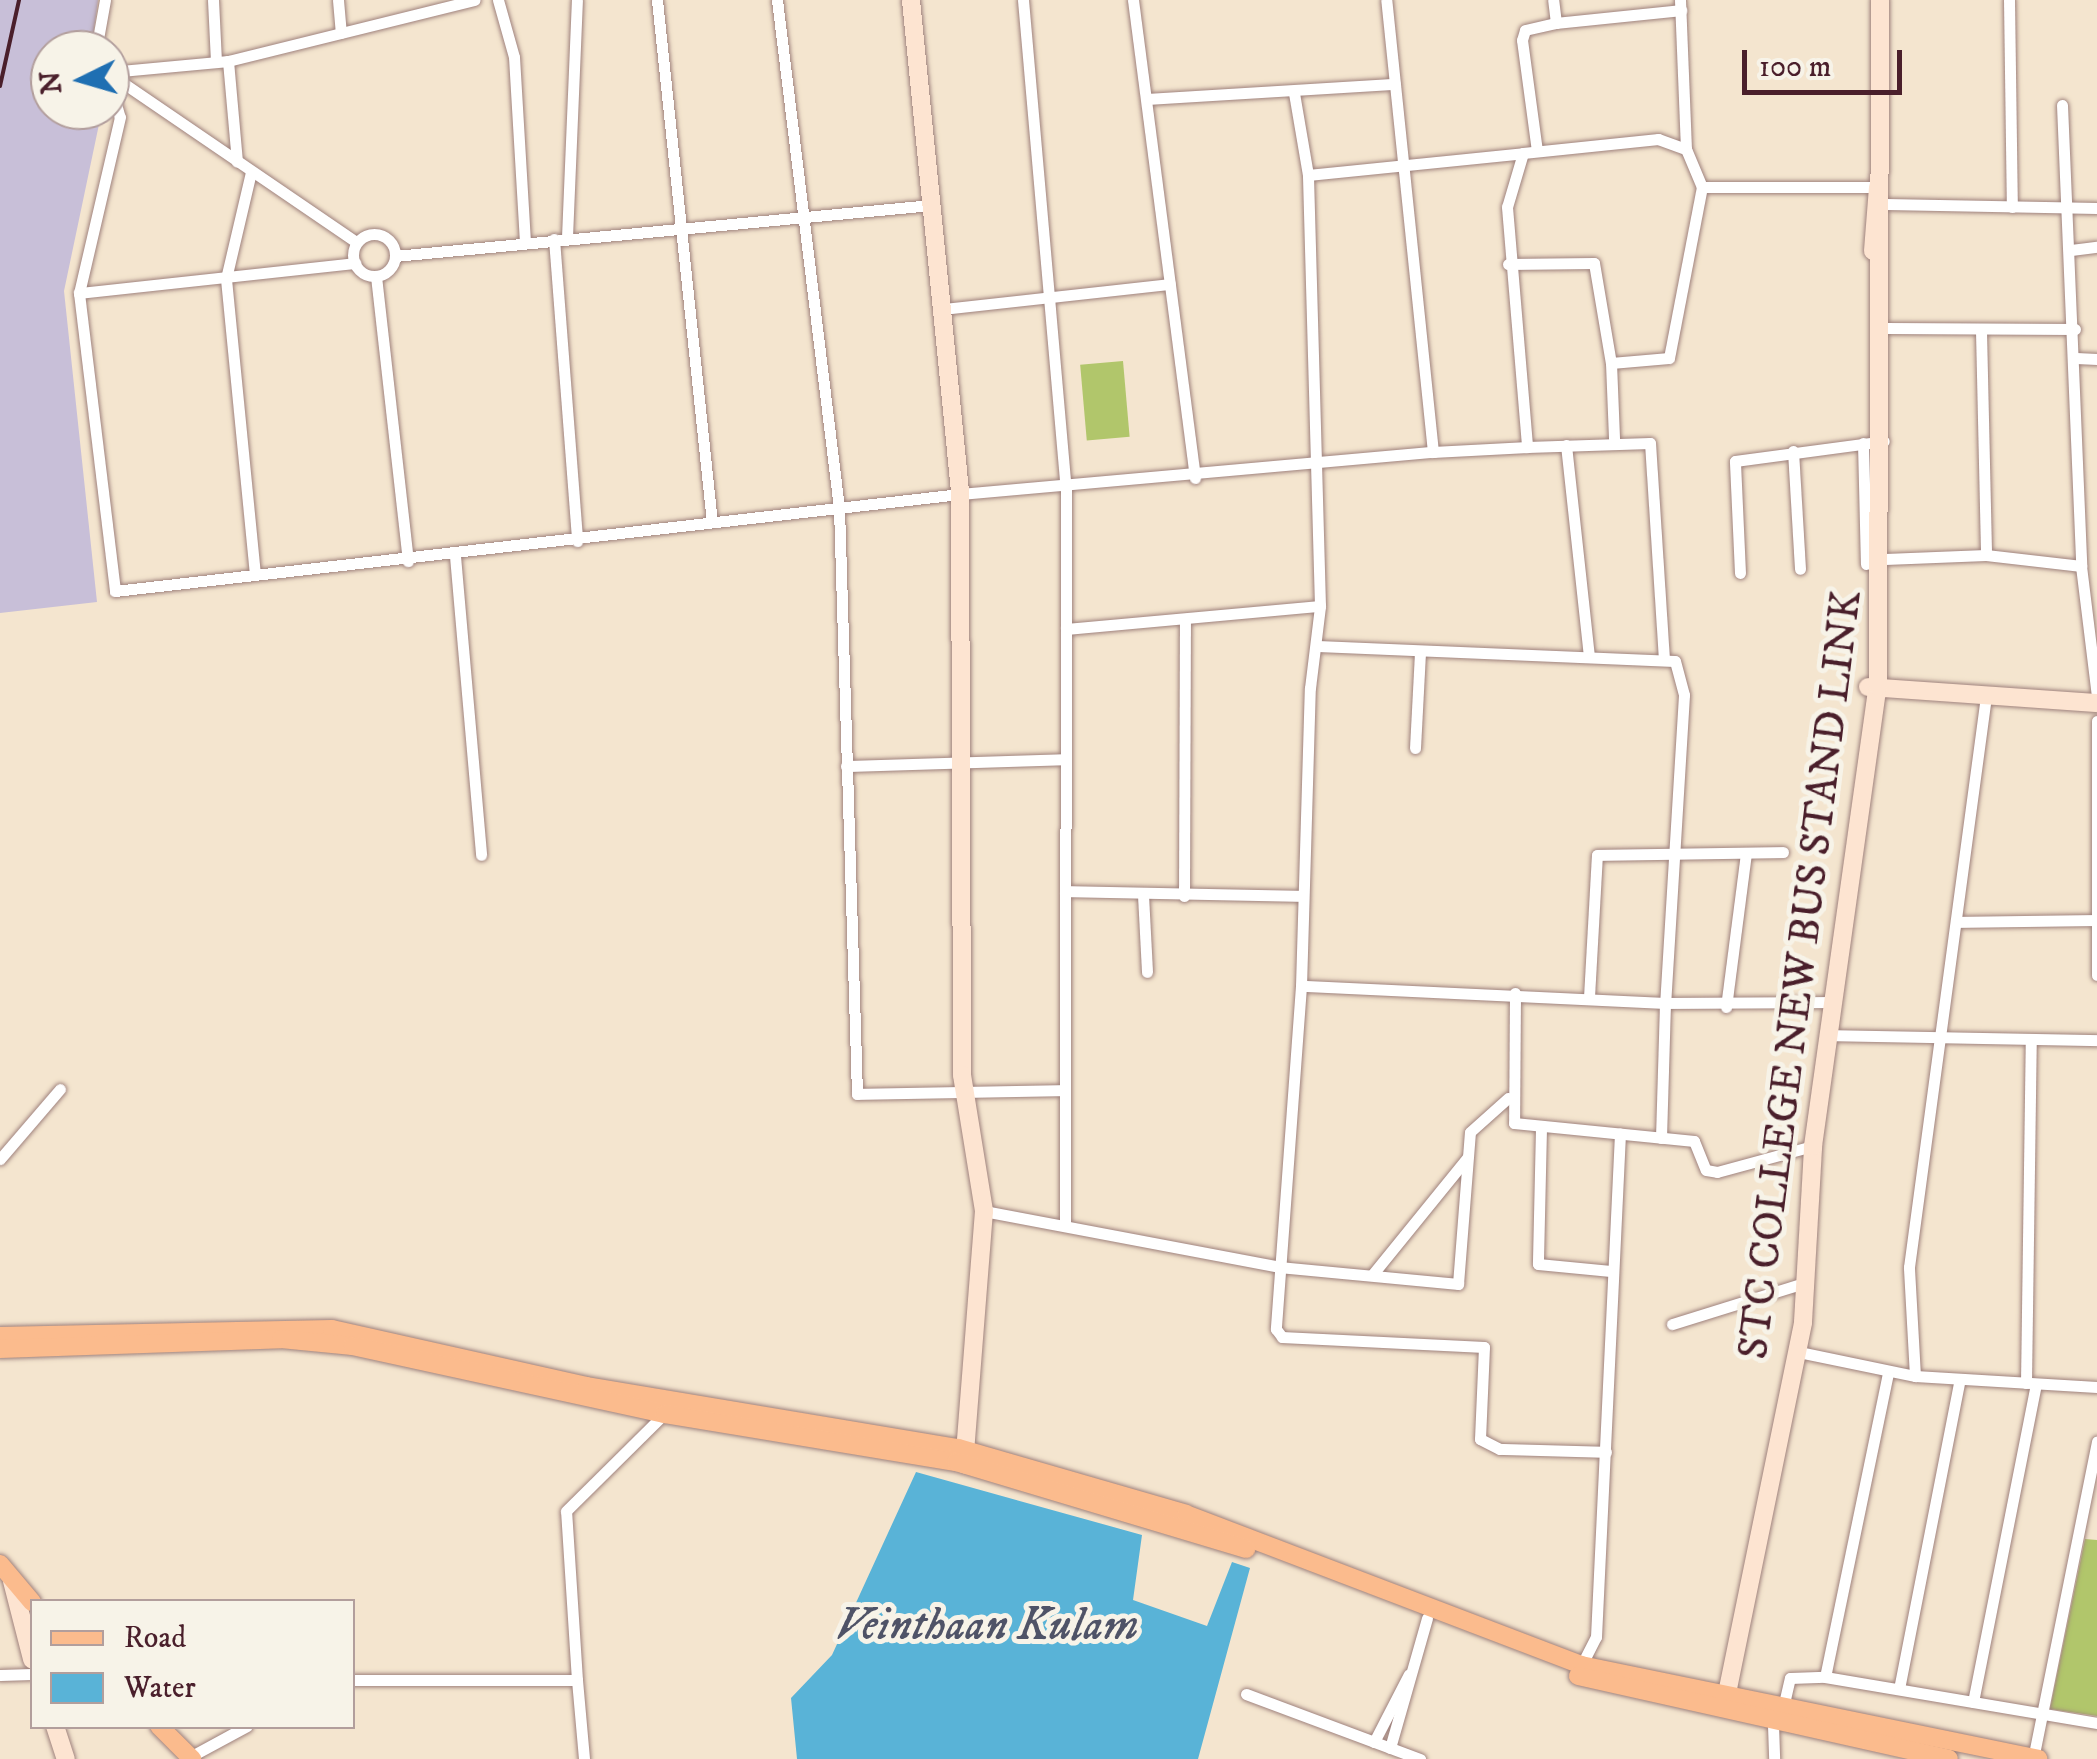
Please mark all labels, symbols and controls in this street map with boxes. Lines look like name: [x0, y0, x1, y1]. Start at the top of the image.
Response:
north arrow: [30, 30, 130, 130]
scale bar: [1747, 30, 1907, 92]
text: 100 m: [1759, 49, 1831, 86]
text: N: [33, 70, 70, 95]
street label: STC COLLEGE NEW BUS STAND LINK: [1729, 588, 1873, 1362]
legend: [30, 1599, 355, 1729]
water label: Veinthaan Kulam: [835, 1600, 1139, 1654]
text: Road: [124, 1620, 186, 1657]
text: Water: [124, 1670, 196, 1707]

